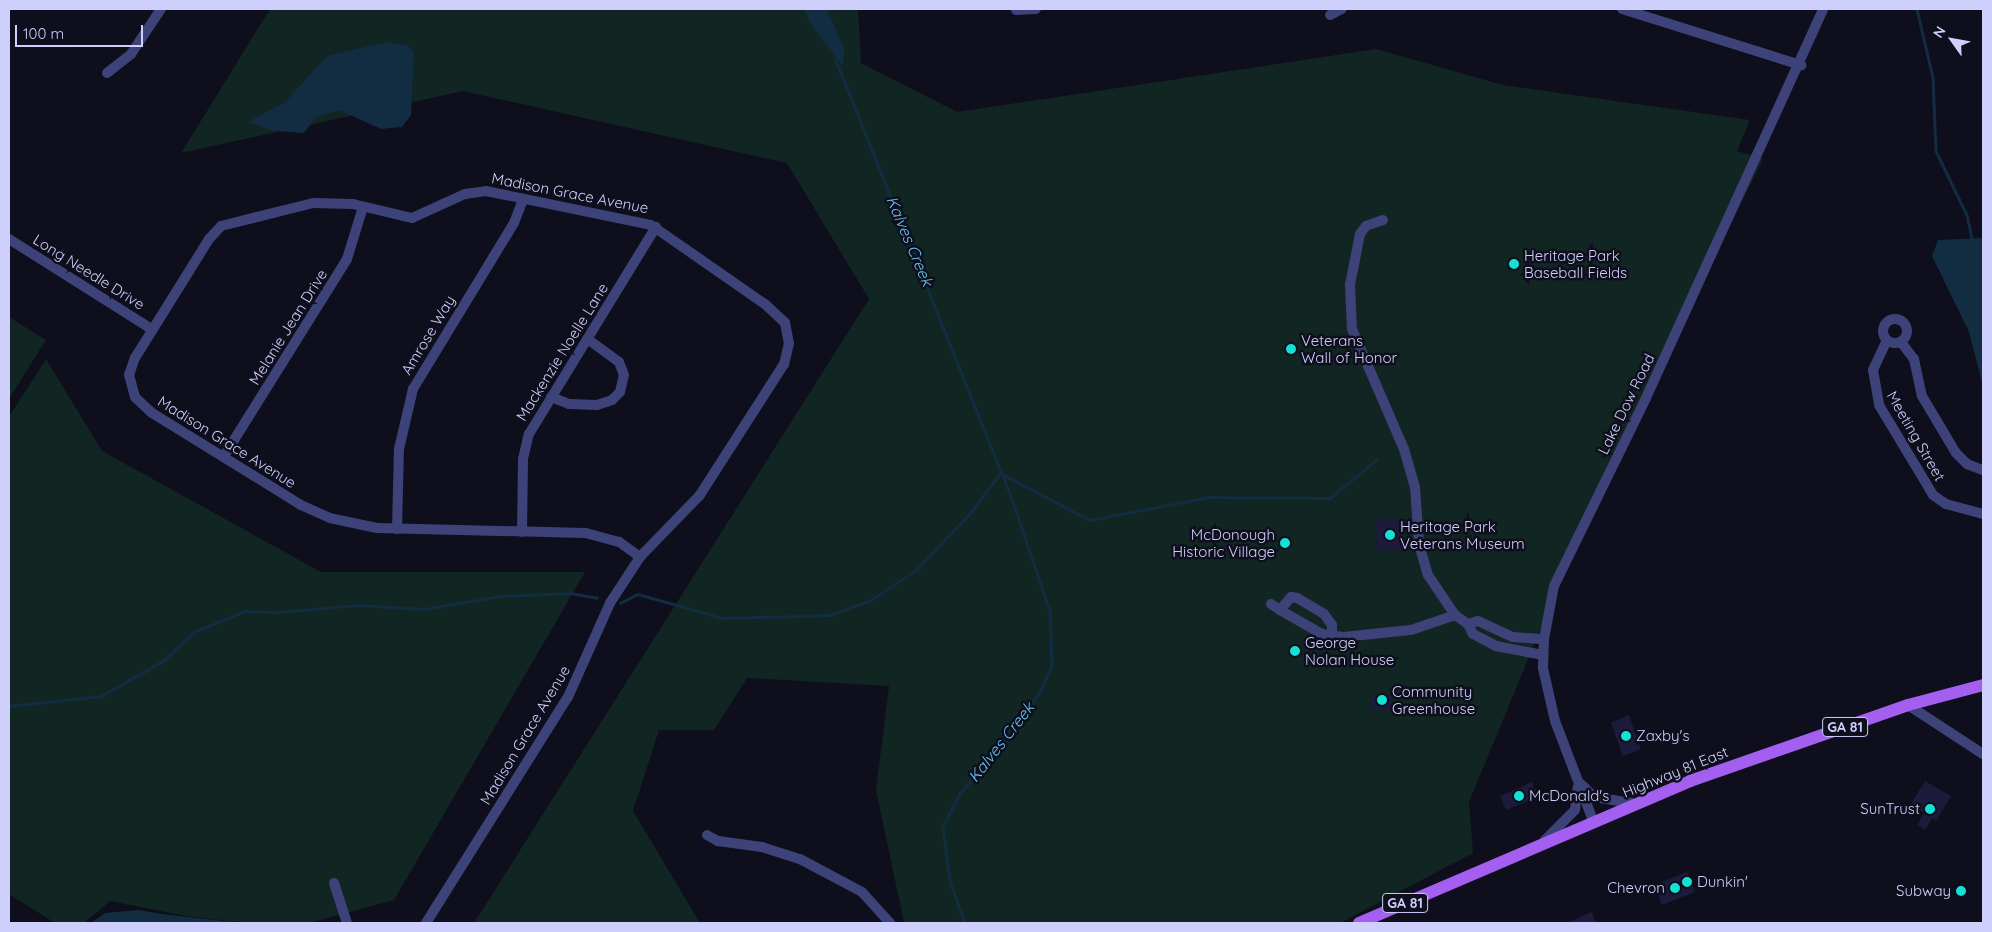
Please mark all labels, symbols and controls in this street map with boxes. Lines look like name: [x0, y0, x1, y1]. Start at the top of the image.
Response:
scale bar: [18, 15, 145, 47]
north arrow: [1927, 15, 1977, 65]
text: N: [1929, 23, 1950, 41]
text: 100 m: [23, 24, 64, 43]
street label: Madison Grace Avenue: [490, 169, 650, 217]
water label: Kalves Creek: [882, 193, 938, 289]
street label: Long Needle Drive: [30, 230, 148, 314]
place label: Heritage Park Baseball Fields: [1524, 246, 1627, 281]
marker: Heritage Park Baseball Fields: [1508, 258, 1520, 270]
street label: Melanie Jean Drive: [245, 266, 331, 388]
street label: Mackenzie Noelle Lane: [512, 280, 612, 424]
street label: Amrose Way: [397, 292, 459, 378]
place label: Veterans Wall of Honor: [1301, 331, 1397, 366]
marker: Veterans Wall of Honor: [1285, 343, 1297, 355]
street label: Lake Dow Road: [1594, 351, 1658, 457]
street label: Meeting Street: [1883, 388, 1949, 484]
street label: Madison Grace Avenue: [155, 392, 299, 492]
place label: Heritage Park Veterans Museum: [1400, 517, 1525, 552]
place label: McDonough Historic Village: [1172, 525, 1275, 560]
marker: Heritage Park Veterans Museum: [1384, 529, 1396, 541]
marker: McDonough Historic Village: [1279, 537, 1291, 549]
place label: George Nolan House: [1305, 633, 1394, 668]
marker: George Nolan House: [1289, 645, 1301, 657]
street label: Madison Grace Avenue: [476, 662, 574, 808]
place label: Community Greenhouse: [1392, 682, 1475, 717]
marker: Community Greenhouse: [1376, 694, 1388, 706]
water label: Kalves Creek: [964, 698, 1038, 786]
road number: GA 81: [1821, 716, 1869, 739]
place label: Zaxby's: [1636, 727, 1690, 745]
marker: Zaxby's: [1620, 730, 1632, 742]
street label: Highway 81 East: [1620, 743, 1730, 801]
place label: McDonald's: [1529, 787, 1609, 805]
marker: McDonald's: [1513, 790, 1525, 802]
place label: SunTrust: [1860, 800, 1920, 818]
marker: SunTrust: [1924, 803, 1936, 815]
place label: Dunkin': [1697, 873, 1748, 891]
marker: Dunkin': [1681, 876, 1693, 888]
place label: Chevron: [1607, 879, 1665, 897]
marker: Chevron: [1669, 882, 1681, 894]
place label: Subway: [1896, 882, 1951, 900]
marker: Subway: [1955, 885, 1967, 897]
road number: GA 81: [1381, 891, 1429, 914]

